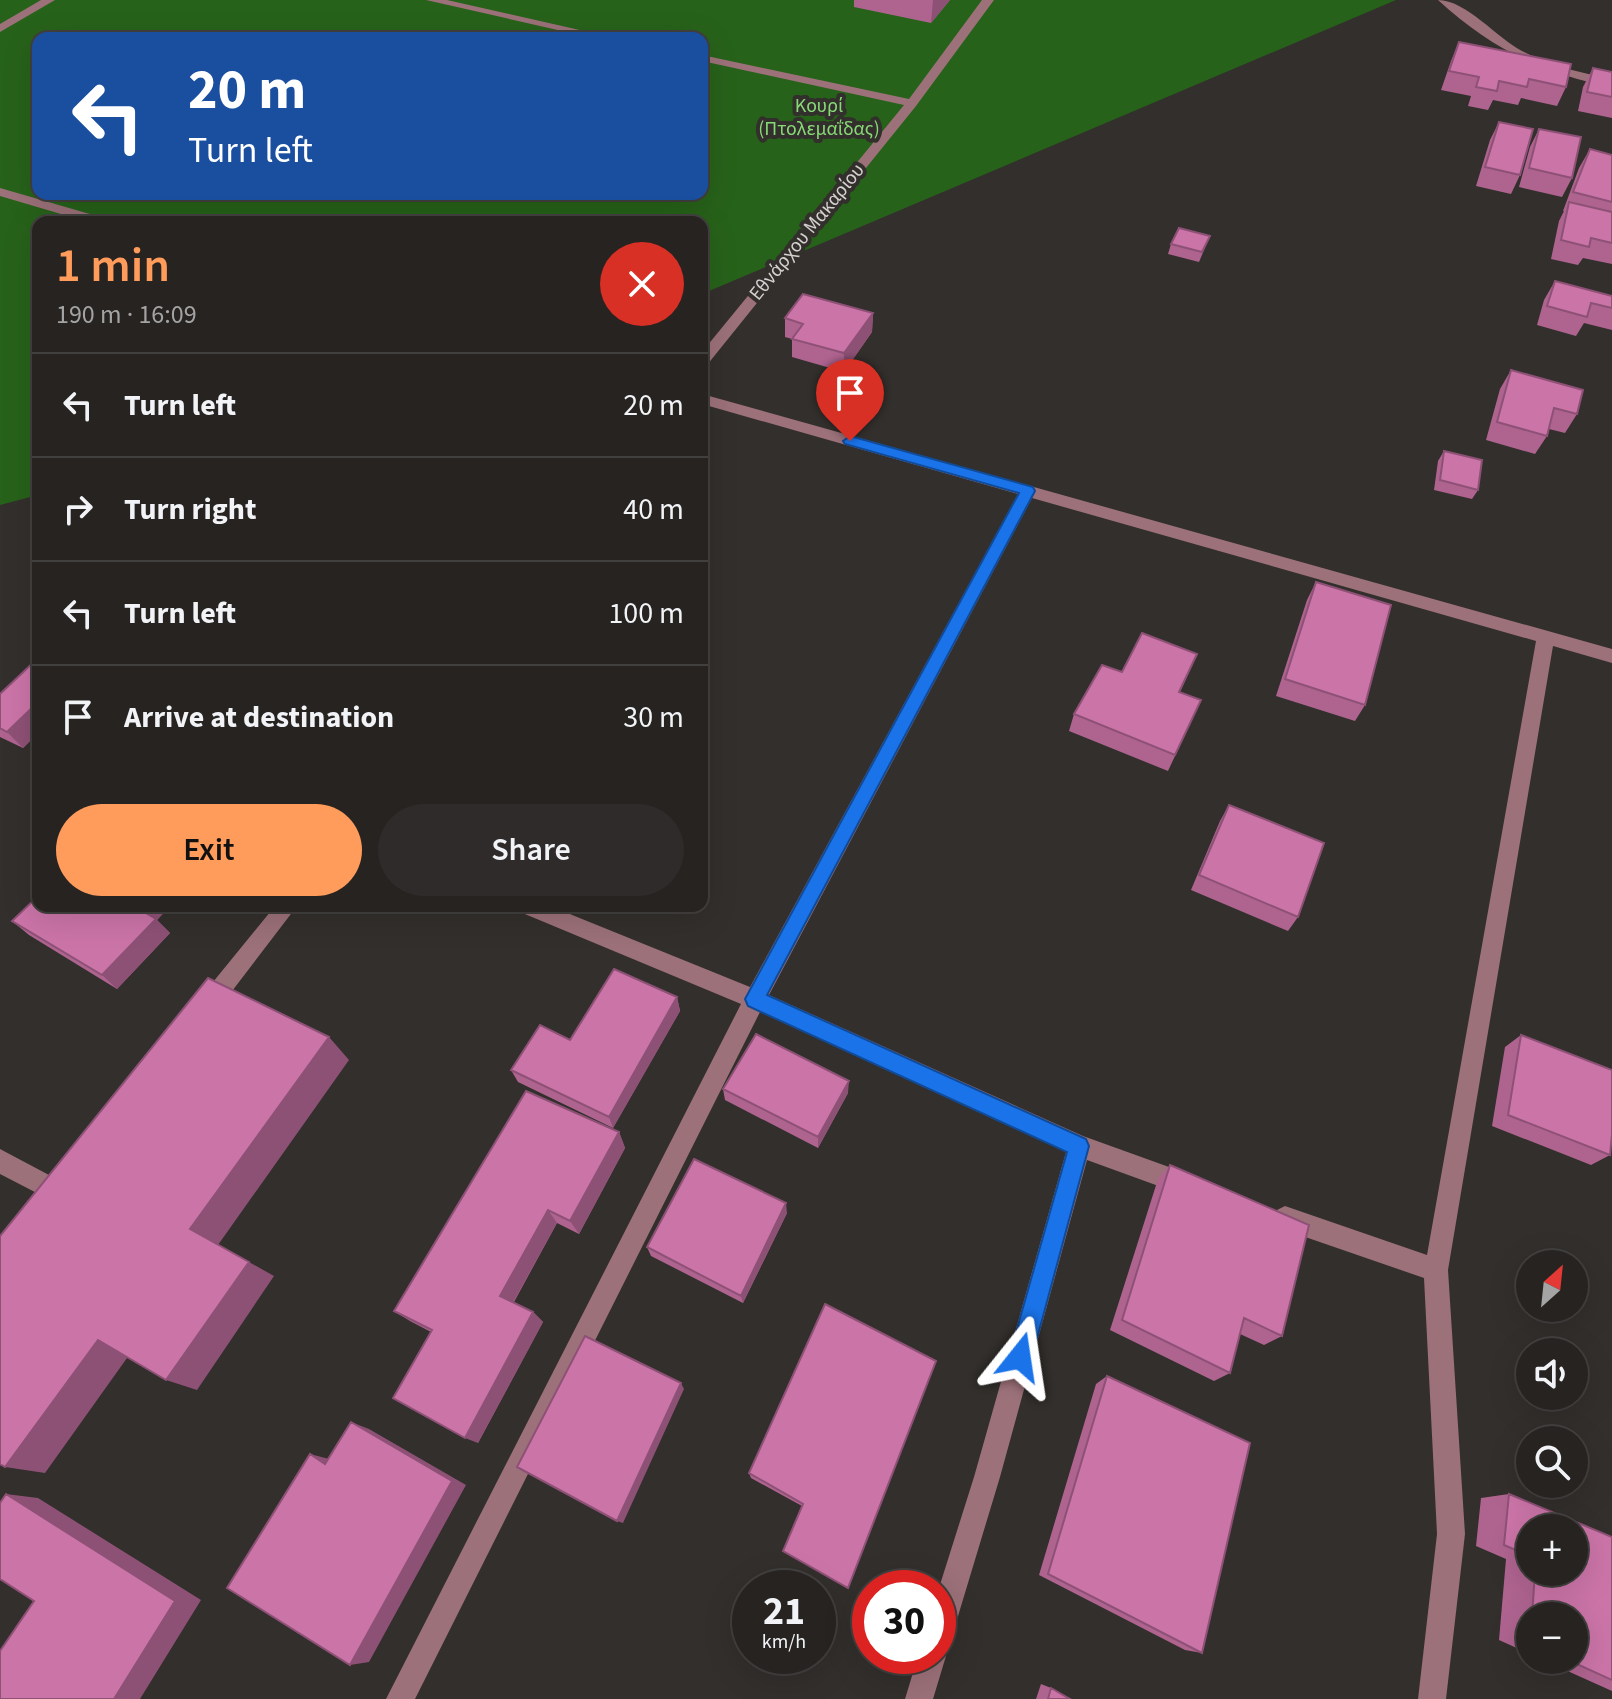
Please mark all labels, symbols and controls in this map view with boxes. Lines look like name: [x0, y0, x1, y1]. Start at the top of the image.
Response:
text: 20 m: [188, 51, 306, 130]
icon: left: [56, 64, 160, 168]
park label: Κουρί (Πτολεμαΐδας): [758, 92, 880, 143]
text: Turn left: [188, 125, 313, 176]
street label: Εθνάρχου Μακαρίου: [743, 157, 871, 307]
text: 1 min: [56, 232, 170, 300]
button: close: [600, 242, 684, 326]
text: 190 m · 16:09: [56, 296, 197, 333]
pin: [816, 359, 884, 441]
icon: arrive: [828, 371, 872, 415]
icon: left: [56, 383, 100, 427]
text: Turn left: [124, 384, 236, 427]
text: 20 m: [623, 384, 684, 427]
icon: right: [56, 487, 100, 531]
text: Turn right: [124, 488, 256, 531]
text: 40 m: [623, 488, 684, 531]
icon: left: [56, 591, 100, 635]
text: Turn left: [124, 592, 236, 635]
text: 100 m: [608, 592, 684, 635]
icon: arrive: [56, 695, 100, 739]
text: Arrive at destination: [124, 696, 394, 739]
text: 30 m: [623, 696, 684, 739]
button: Exit: [56, 804, 362, 896]
button: Share: [378, 804, 684, 896]
north arrow: [1516, 1250, 1588, 1322]
map controls: [1516, 1250, 1588, 1674]
position arrow: [978, 1315, 1062, 1399]
button: sound: [1516, 1338, 1588, 1410]
button: search: [1516, 1426, 1588, 1498]
button: +: [1516, 1514, 1588, 1586]
speed limit sign: 30: [852, 1570, 956, 1674]
text: 21: [763, 1583, 805, 1640]
button: −: [1516, 1602, 1588, 1674]
text: km/h: [762, 1628, 806, 1656]

